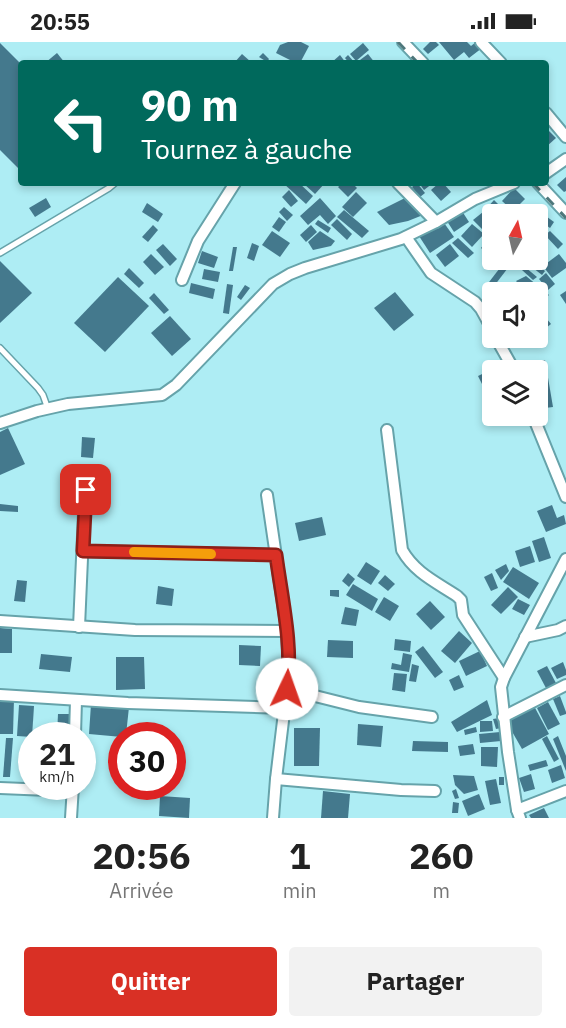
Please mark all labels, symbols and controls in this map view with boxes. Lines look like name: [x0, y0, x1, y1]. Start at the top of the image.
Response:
text: 20:55: [30, 7, 90, 36]
text: 90 m: [141, 78, 239, 133]
icon: left: [42, 84, 120, 162]
text: Tournez à gauche: [141, 131, 352, 166]
north arrow: [482, 204, 548, 270]
map controls: [482, 204, 548, 426]
button: sound: [482, 282, 548, 348]
button: layers: [482, 360, 548, 426]
pin: [60, 464, 111, 515]
icon: arrive: [69, 473, 102, 506]
position arrow: [255, 657, 319, 721]
speed limit sign: 30: [108, 722, 186, 800]
text: 21: [39, 734, 75, 773]
text: km/h: [39, 767, 75, 786]
text: 20:56: [92, 832, 191, 879]
text: 1: [289, 832, 311, 879]
text: 260: [409, 832, 474, 879]
text: Arrivée: [109, 877, 173, 904]
text: min: [283, 877, 317, 904]
text: m: [433, 877, 450, 904]
button: Quitter: [24, 947, 277, 1016]
button: Partager: [289, 947, 542, 1016]

